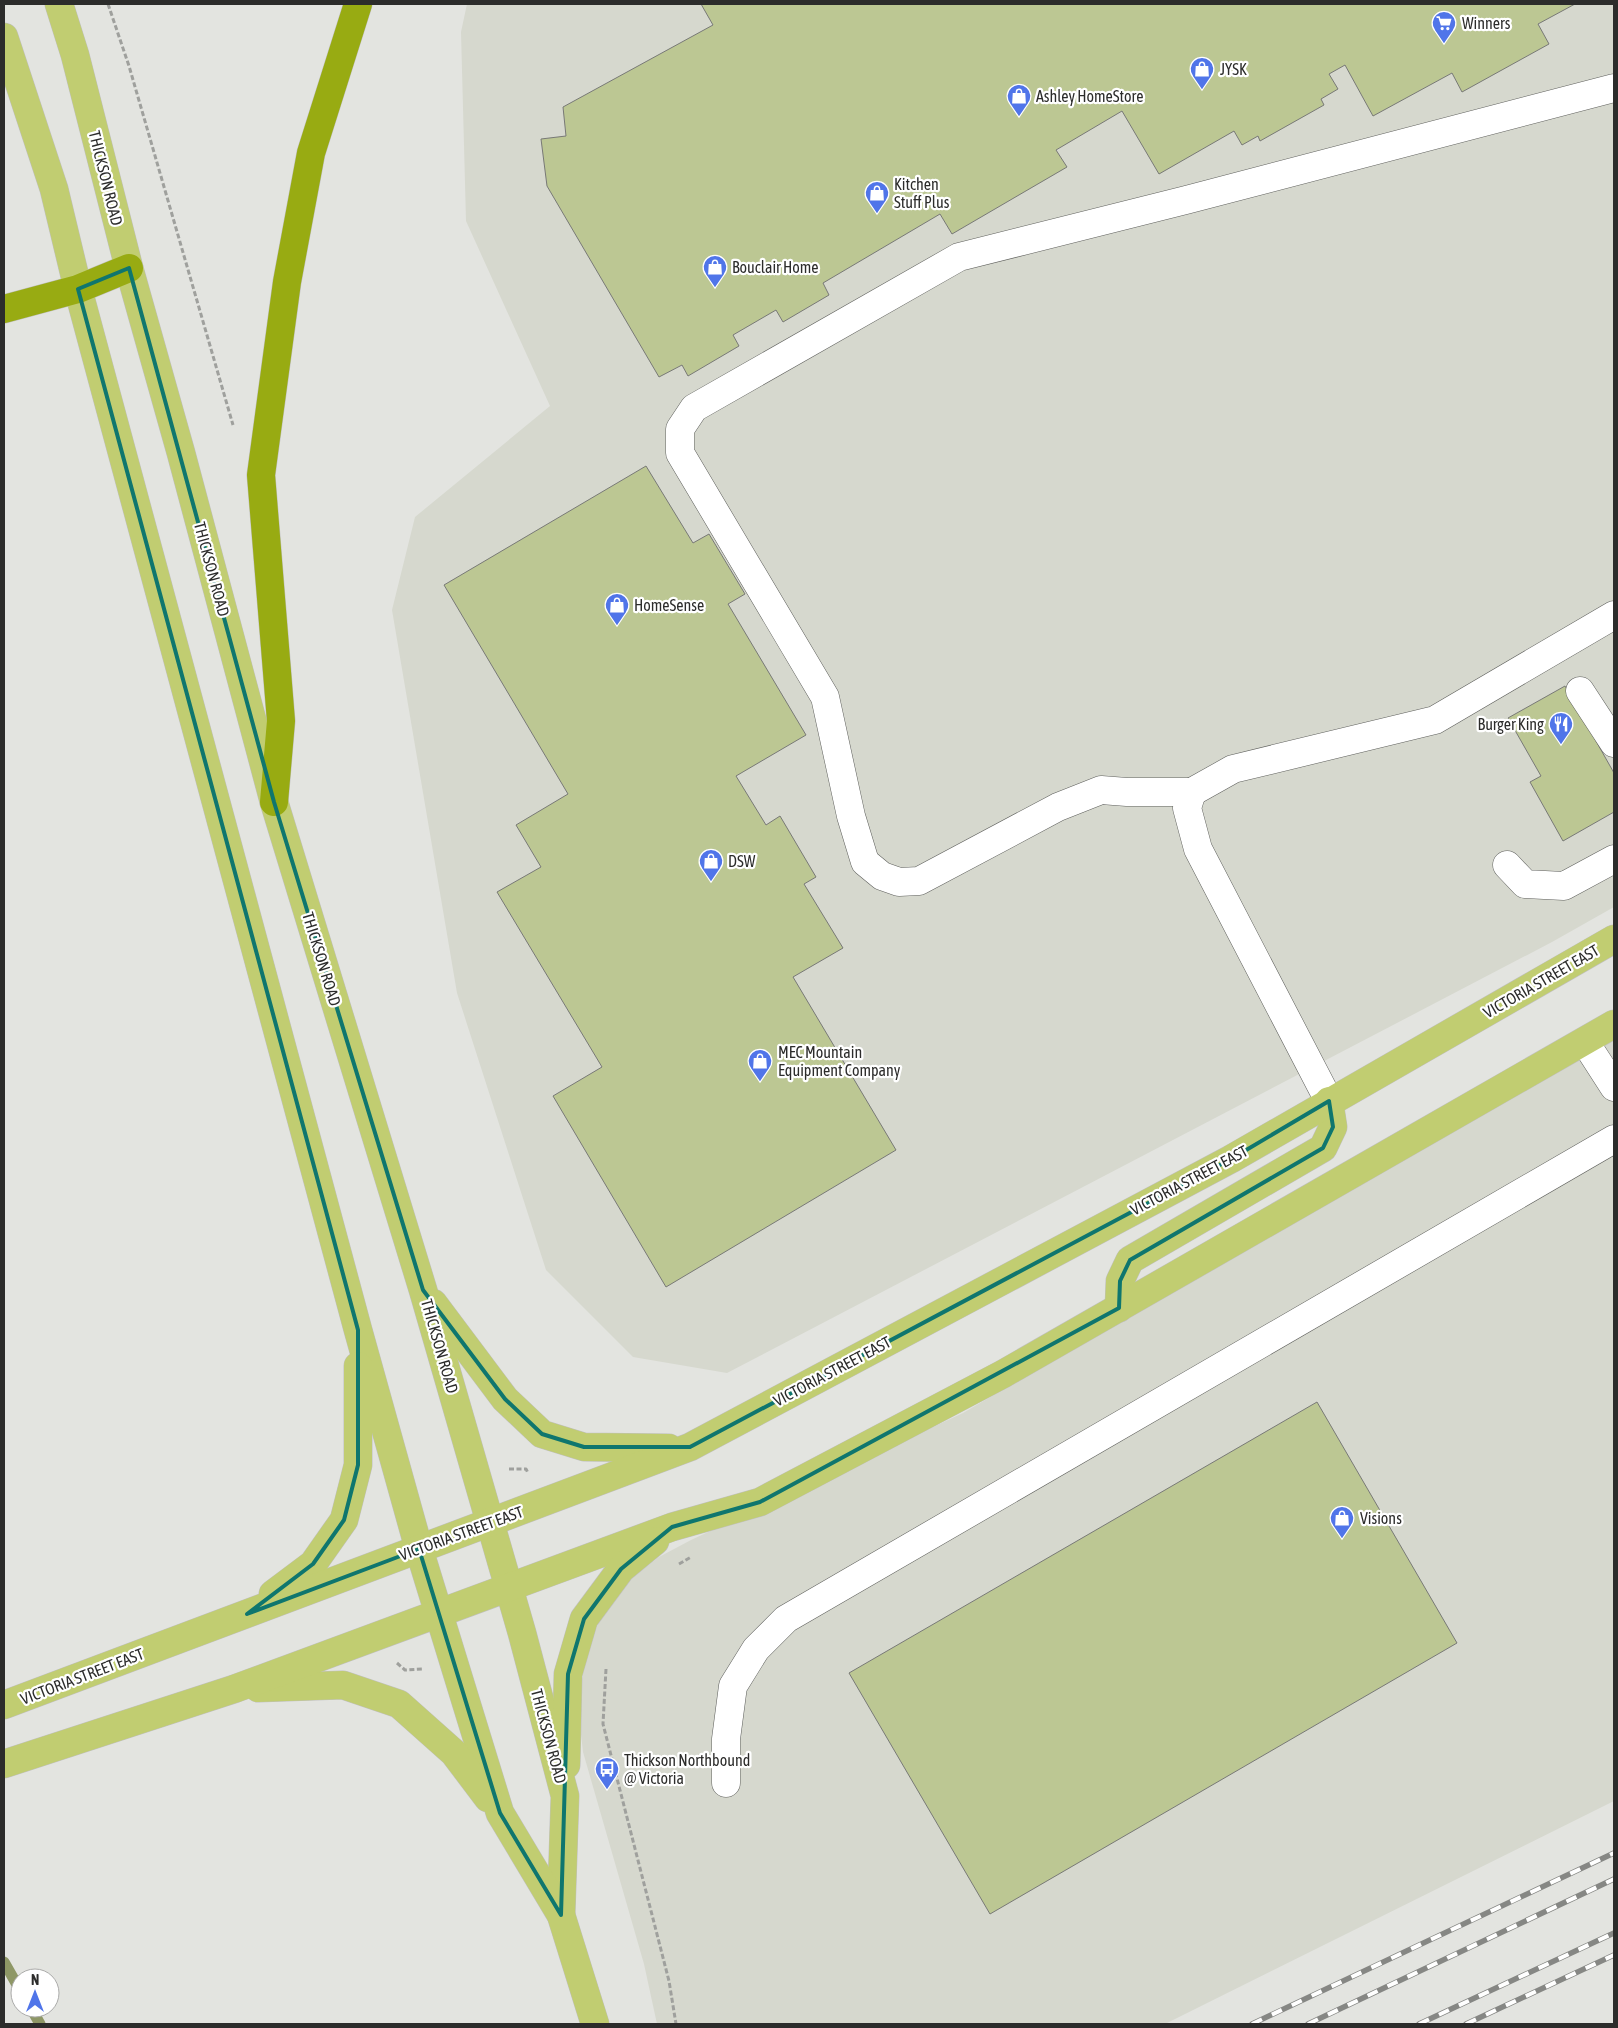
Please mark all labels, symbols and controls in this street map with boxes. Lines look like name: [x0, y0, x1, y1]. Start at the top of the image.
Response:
supermarket icon: Winners: [1431, 10, 1457, 44]
place label: Winners: [1462, 14, 1511, 32]
shop icon: JYSK: [1189, 56, 1215, 90]
place label: JYSK: [1220, 60, 1247, 78]
shop icon: Ashley HomeStore: [1006, 83, 1032, 117]
place label: Ashley HomeStore: [1036, 87, 1144, 106]
street label: THICKSON ROAD: [86, 129, 126, 227]
place label: Kitchen Stuff Plus: [894, 175, 950, 211]
shop icon: Kitchen Stuff Plus: [864, 180, 890, 214]
shop icon: Bouclair Home: [702, 254, 728, 288]
place label: Bouclair Home: [732, 258, 819, 276]
street label: THICKSON ROAD: [191, 520, 233, 618]
shop icon: HomeSense: [604, 592, 630, 626]
place label: HomeSense: [634, 596, 704, 614]
restaurant icon: Burger King: [1548, 711, 1574, 745]
place label: Burger King: [1478, 715, 1544, 734]
shop icon: DSW: [698, 848, 724, 882]
place label: DSW: [728, 852, 756, 870]
street label: THICKSON ROAD: [299, 910, 345, 1008]
street label: VICTORIA STREET EAST: [1480, 941, 1602, 1021]
place label: MEC Mountain Equipment Company: [778, 1043, 901, 1080]
shop icon: MEC Mountain Equipment Company: [747, 1048, 773, 1082]
street label: VICTORIA STREET EAST: [1127, 1141, 1251, 1219]
street label: THICKSON ROAD: [418, 1297, 462, 1395]
street label: VICTORIA STREET EAST: [770, 1332, 894, 1410]
street label: VICTORIA STREET EAST: [397, 1502, 525, 1564]
shop icon: Visions: [1329, 1505, 1355, 1539]
place label: Visions: [1360, 1509, 1402, 1527]
street label: VICTORIA STREET EAST: [18, 1644, 146, 1708]
street label: THICKSON ROAD: [528, 1687, 570, 1785]
place label: Thickson Northbound @ Victoria: [624, 1751, 750, 1787]
bus stop icon: Thickson Northbound @ Victoria: [594, 1756, 620, 1790]
north arrow: [10, 1968, 60, 2018]
text: N: [31, 1972, 39, 1988]

